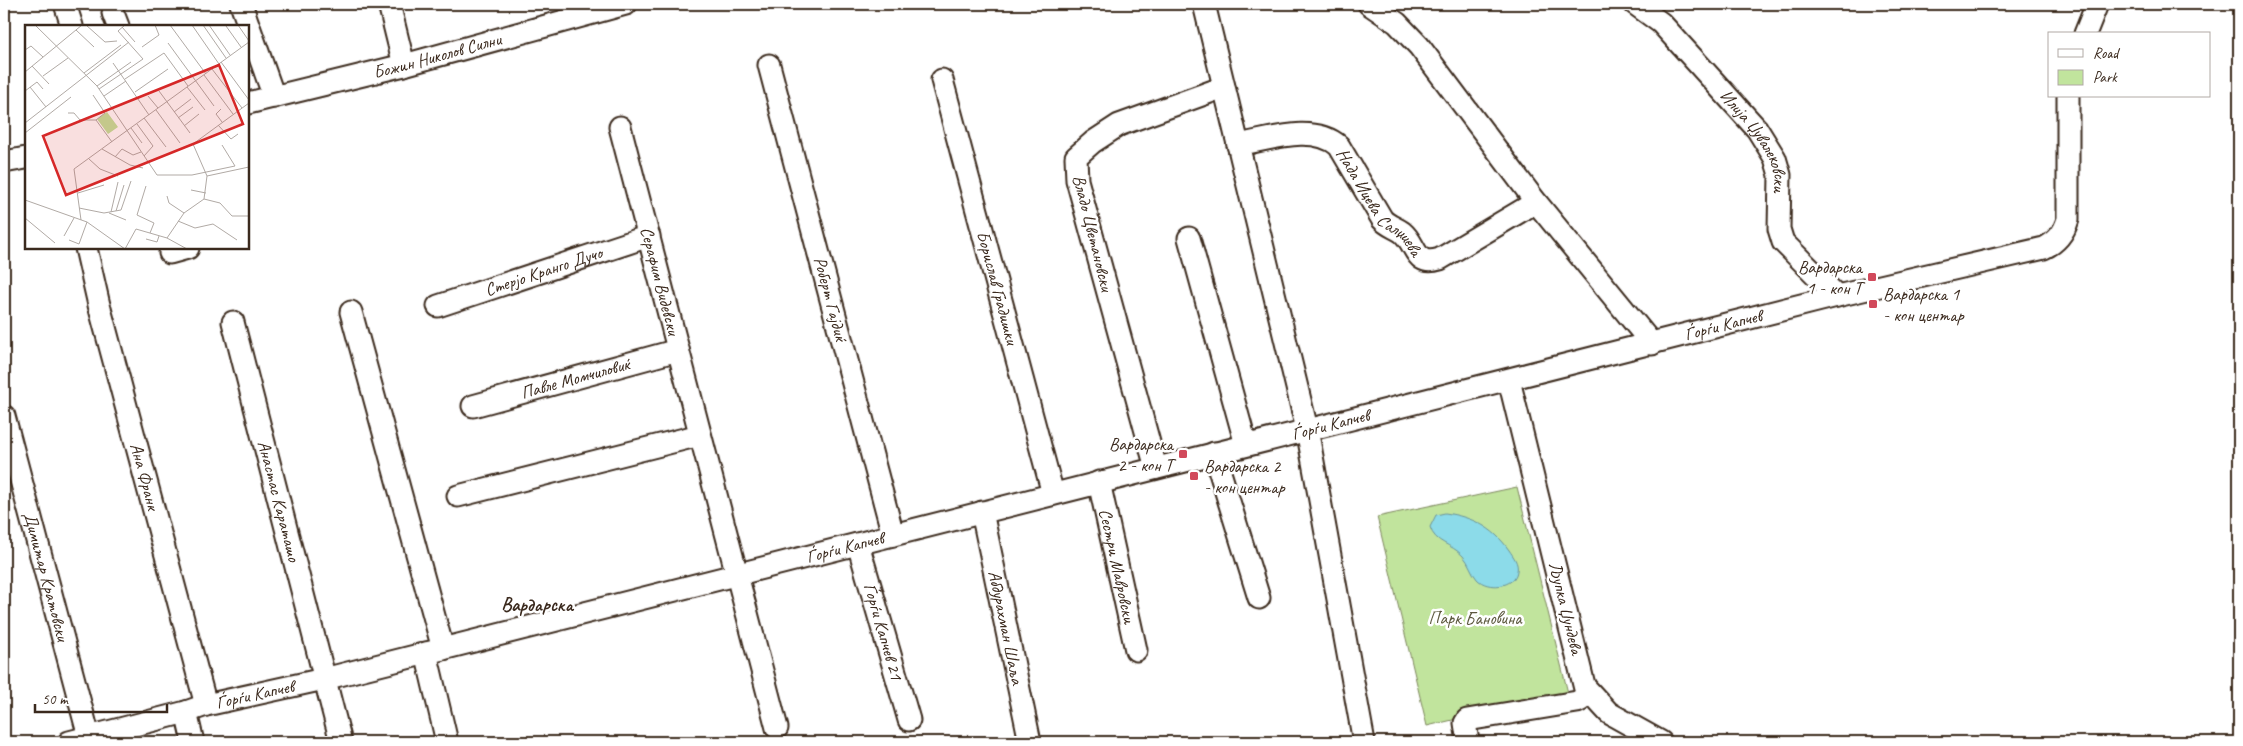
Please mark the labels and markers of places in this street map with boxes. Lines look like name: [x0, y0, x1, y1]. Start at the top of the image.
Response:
place label: Вардарска 1 - кон Т: [1798, 256, 1866, 299]
marker: Вардарска 1 - кон Т: [1866, 271, 1878, 283]
place label: Вардарска 1 - кон центар: [1883, 283, 1965, 326]
marker: Вардарска 1 - кон центар: [1867, 298, 1879, 310]
place label: Вардарска 2 - кон Т: [1109, 433, 1177, 476]
marker: Вардарска 2 - кон Т: [1177, 448, 1189, 460]
place label: Вардарска 2 - кон центар: [1204, 455, 1286, 498]
marker: Вардарска 2 - кон центар: [1188, 470, 1200, 482]

